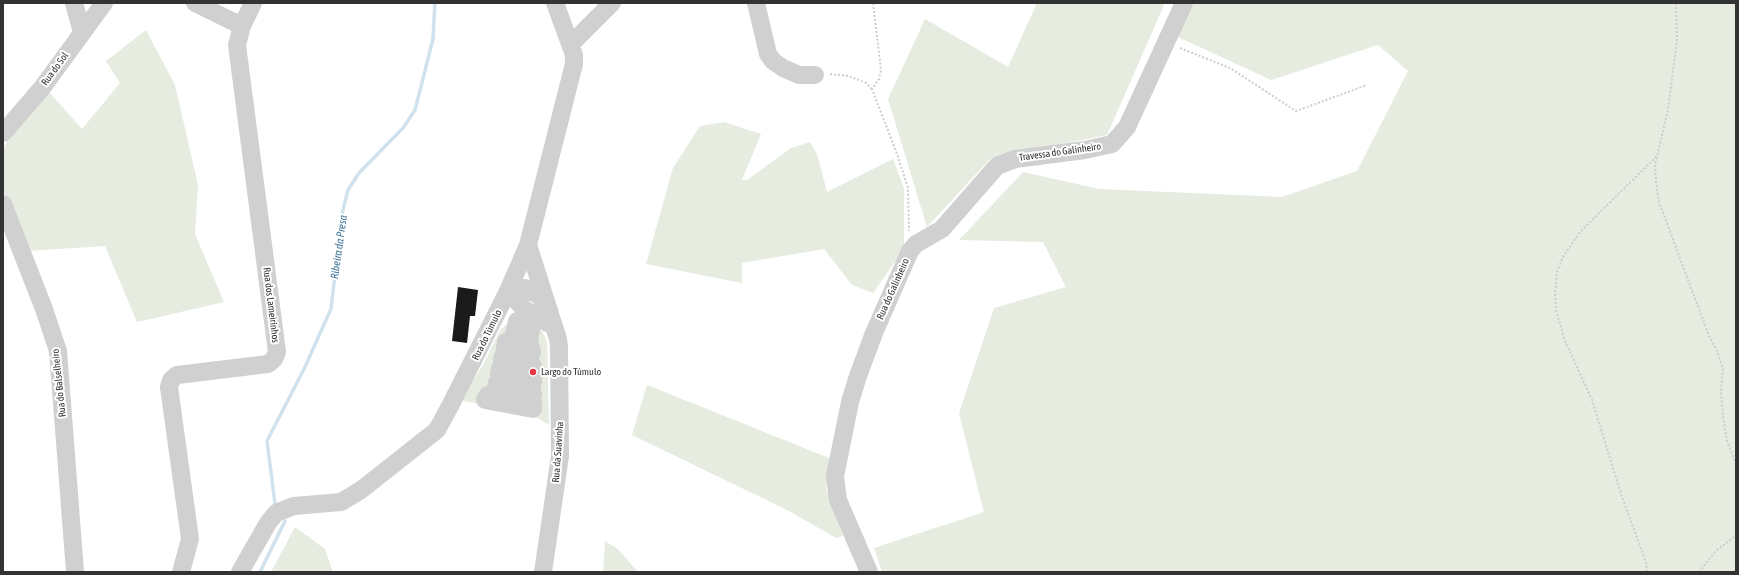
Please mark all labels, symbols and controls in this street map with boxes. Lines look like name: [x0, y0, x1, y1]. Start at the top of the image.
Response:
street label: Rua do Sol: [39, 50, 71, 88]
street label: Travessa do Galinheiro: [1018, 140, 1102, 164]
water label: Ribeira da Presa: [328, 214, 350, 280]
street label: Rua do Galinheiro: [874, 257, 912, 321]
street label: Rua dos Lameirinhos: [260, 267, 282, 343]
street label: Rua do Túmulo: [470, 308, 504, 362]
street label: Rua do Balselheiro: [49, 348, 69, 418]
place label: Largo do Túmulo: [541, 366, 601, 378]
marker: Largo do Túmulo: [528, 367, 538, 377]
street label: Rua da Suavinha: [550, 421, 566, 483]

